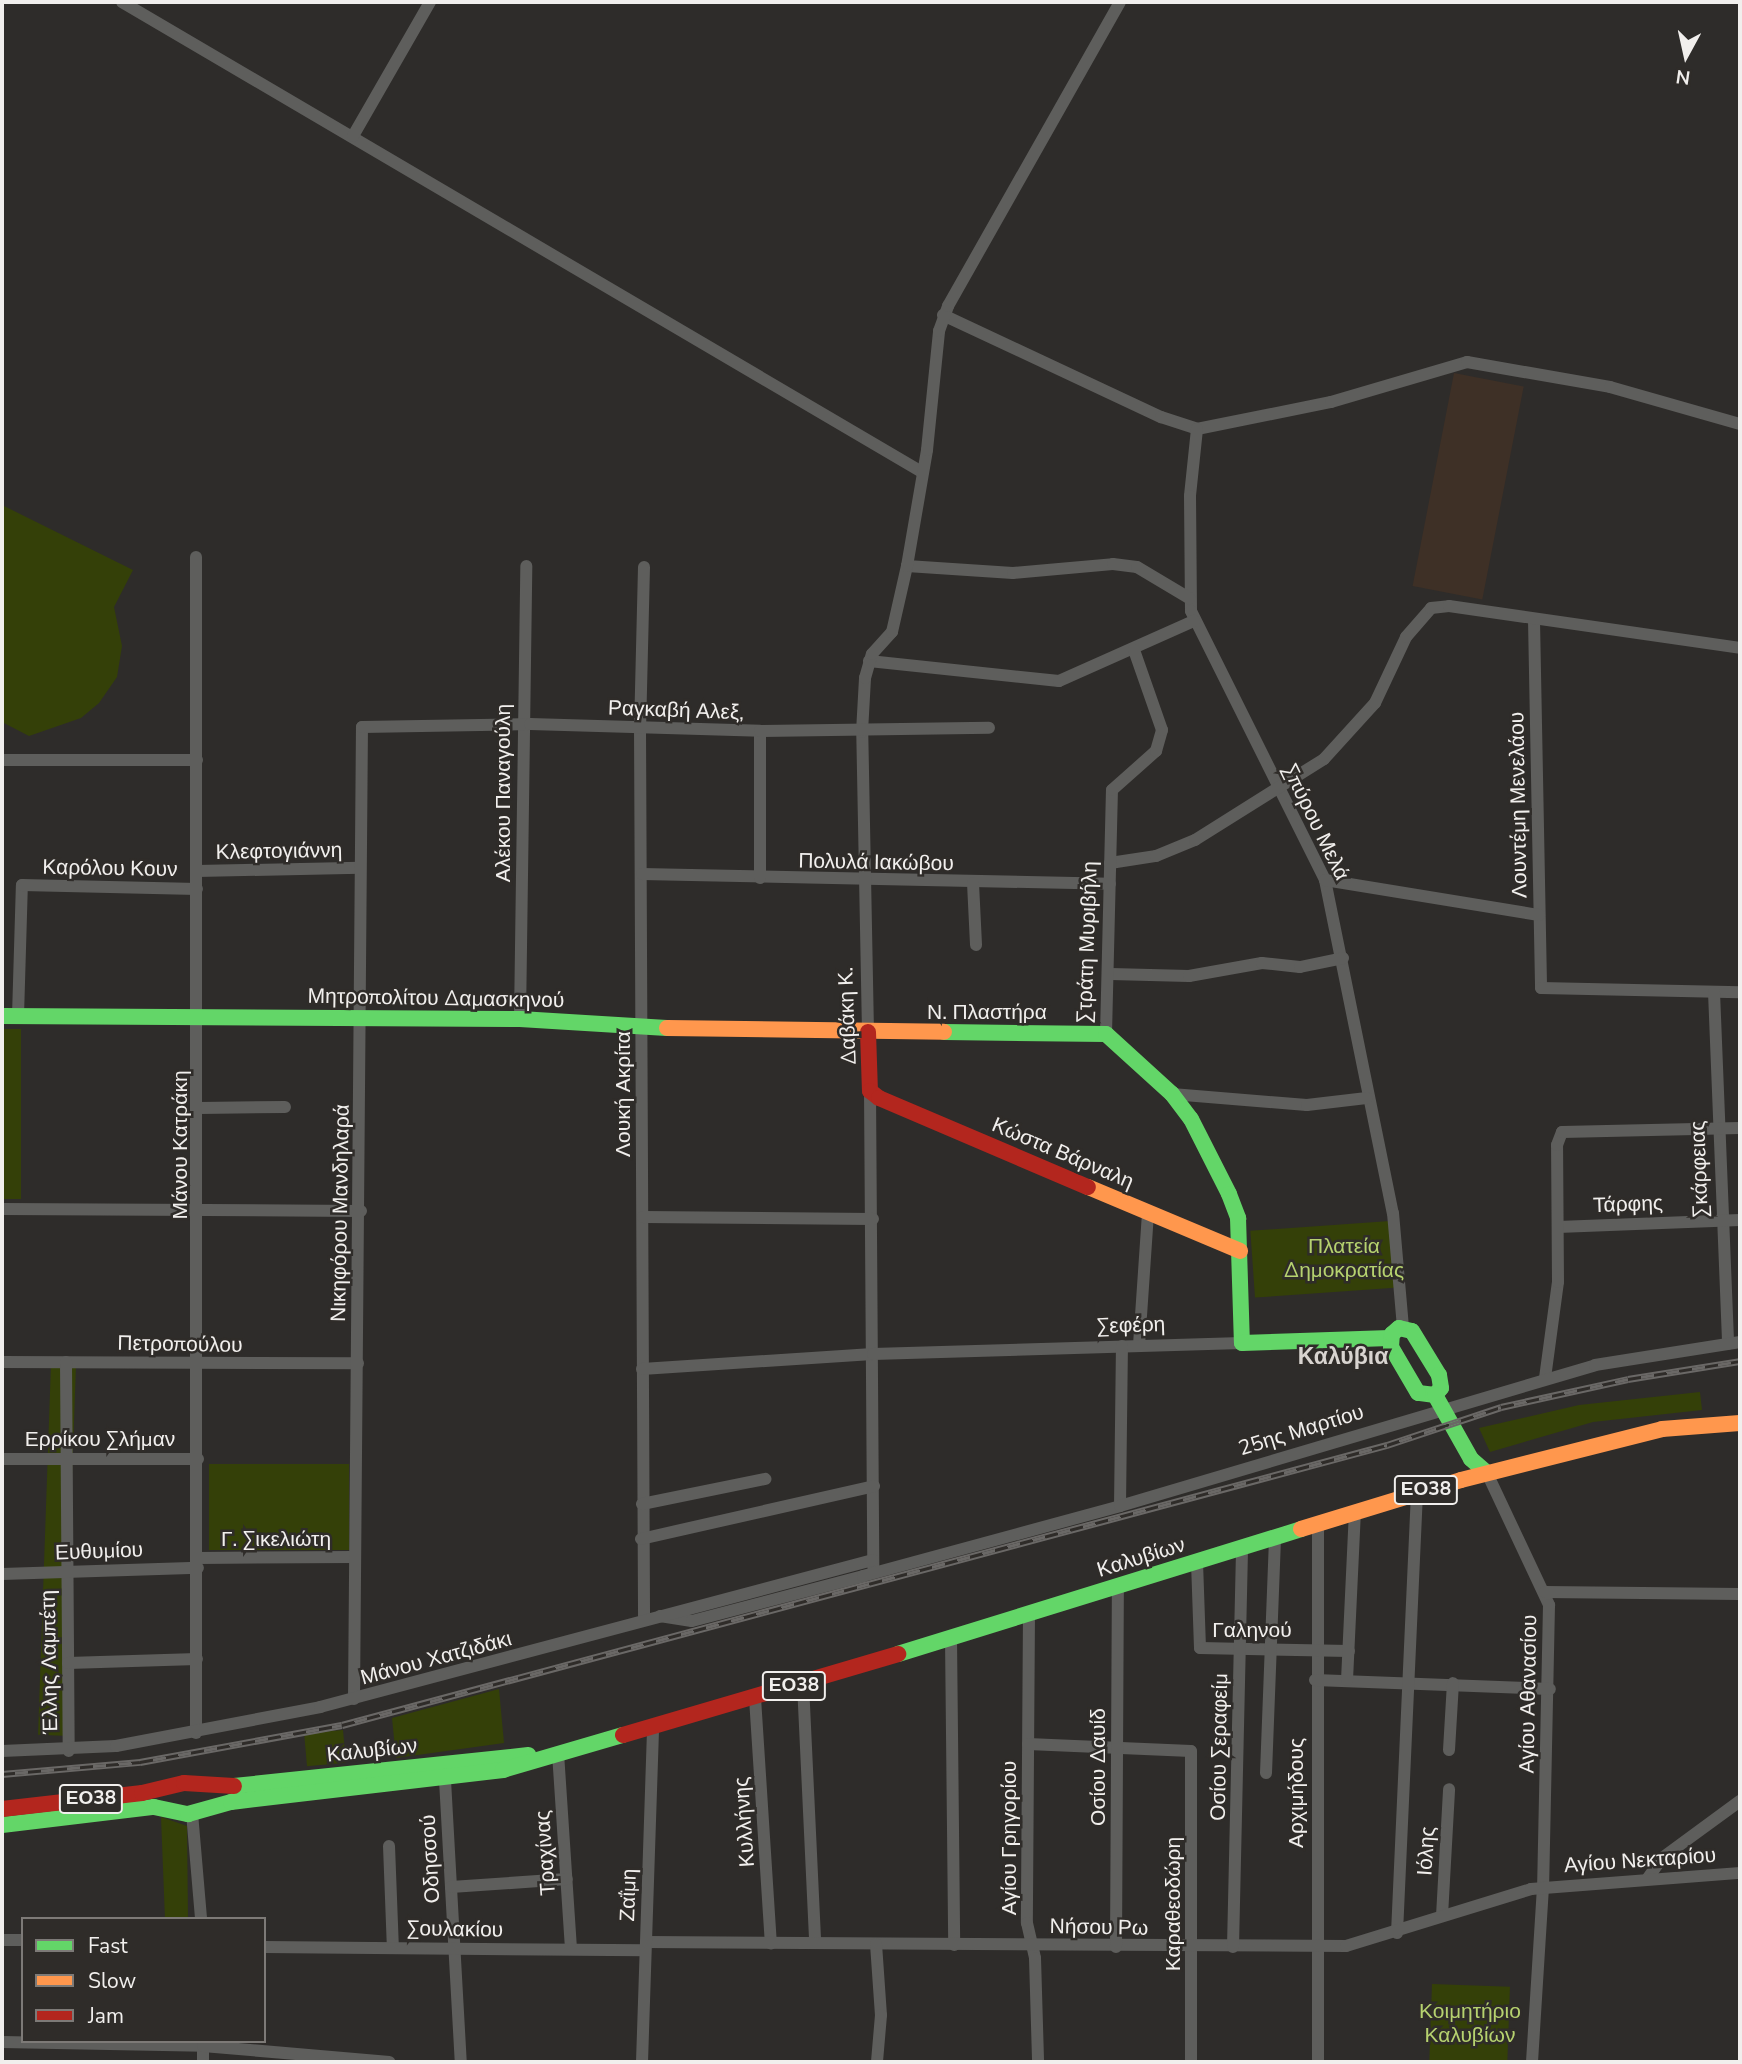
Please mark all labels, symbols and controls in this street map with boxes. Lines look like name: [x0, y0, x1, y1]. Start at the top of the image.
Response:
north arrow: [1651, 21, 1721, 91]
text: N: [1674, 63, 1692, 91]
street label: Ραγκαβή Αλεξ,: [607, 695, 745, 725]
street label: Αλέκου Παναγούλη: [490, 704, 516, 882]
street label: Λουντέμη Μενελάου: [1504, 712, 1532, 898]
street label: Σπύρου Μελά: [1277, 760, 1355, 884]
street label: Κλεφτογιάννη: [215, 837, 343, 865]
street label: Πολυλά Ιακώβου: [798, 848, 954, 876]
street label: Καρόλου Κουν: [42, 854, 178, 882]
street label: Στράτη Μυριβήλη: [1072, 861, 1102, 1023]
street label: Δαβάκη Κ.: [833, 967, 861, 1065]
street label: Μητροπολίτου Δαμασκηνού: [308, 983, 564, 1013]
street label: Ν. Πλαστήρα: [927, 999, 1047, 1025]
street label: Λουκή Ακρίτα: [610, 1031, 636, 1157]
street label: Μάνου Κατράκη: [167, 1070, 193, 1220]
street label: Νικηφόρου Μανδηλαρά: [326, 1104, 354, 1322]
street label: Κώστα Βάρναλη: [988, 1112, 1138, 1194]
street label: Σκάρφειας: [1685, 1120, 1713, 1218]
street label: Τάρφης: [1593, 1190, 1663, 1218]
park label: Πλατεία Δημοκρατίας: [1284, 1233, 1404, 1283]
street label: Σεφέρη: [1096, 1311, 1166, 1339]
street label: Πετροπούλου: [117, 1330, 243, 1358]
district label: Καλύβια: [1298, 1343, 1388, 1371]
street label: 25ης Μαρτίου: [1235, 1399, 1367, 1461]
street label: Ερρίκου Σλήμαν: [25, 1426, 175, 1452]
road number: ΕΟ38: [1393, 1474, 1459, 1506]
street label: Γ. Σικελιώτη: [221, 1526, 331, 1552]
street label: Καλυβίων: [1094, 1532, 1188, 1582]
street label: Ευθυμίου: [54, 1537, 144, 1565]
street label: Έλλης Λαμπέτη: [35, 1590, 63, 1734]
street label: Αγίου Αθανασίου: [1514, 1614, 1542, 1774]
street label: Γαληνού: [1212, 1617, 1292, 1643]
street label: Μάνου Χατζιδάκι: [358, 1626, 514, 1690]
road number: ΕΟ38: [761, 1670, 827, 1702]
street label: Οσίου Σεραφείμ: [1205, 1673, 1233, 1821]
street label: Οσίου Δαυίδ: [1085, 1708, 1111, 1826]
street label: Καλυβίων: [325, 1733, 419, 1767]
street label: Αρχιμήδους: [1283, 1738, 1309, 1848]
street label: Αγίου Γρηγορίου: [996, 1761, 1022, 1915]
street label: Κυλλήνης: [728, 1776, 760, 1868]
road number: ΕΟ38: [58, 1784, 124, 1814]
street label: Τραχίνας: [529, 1810, 561, 1896]
street label: Οδησσού: [415, 1814, 445, 1904]
street label: Ιόλης: [1412, 1825, 1440, 1877]
street label: Καραθεοδώρη: [1160, 1837, 1186, 1971]
street label: Αγίου Νεκταρίου: [1563, 1842, 1717, 1878]
street label: Ζαΐμη: [614, 1868, 642, 1922]
street label: Νήσου Ρω: [1049, 1914, 1149, 1940]
street label: Σουλακίου: [407, 1916, 503, 1942]
legend: [21, 1917, 266, 2043]
text: Fast: [88, 1932, 128, 1960]
text: Slow: [88, 1967, 136, 1995]
park label: Κοιμητήριο Καλυβίων: [1419, 1998, 1521, 2048]
text: Jam: [88, 2002, 124, 2030]

